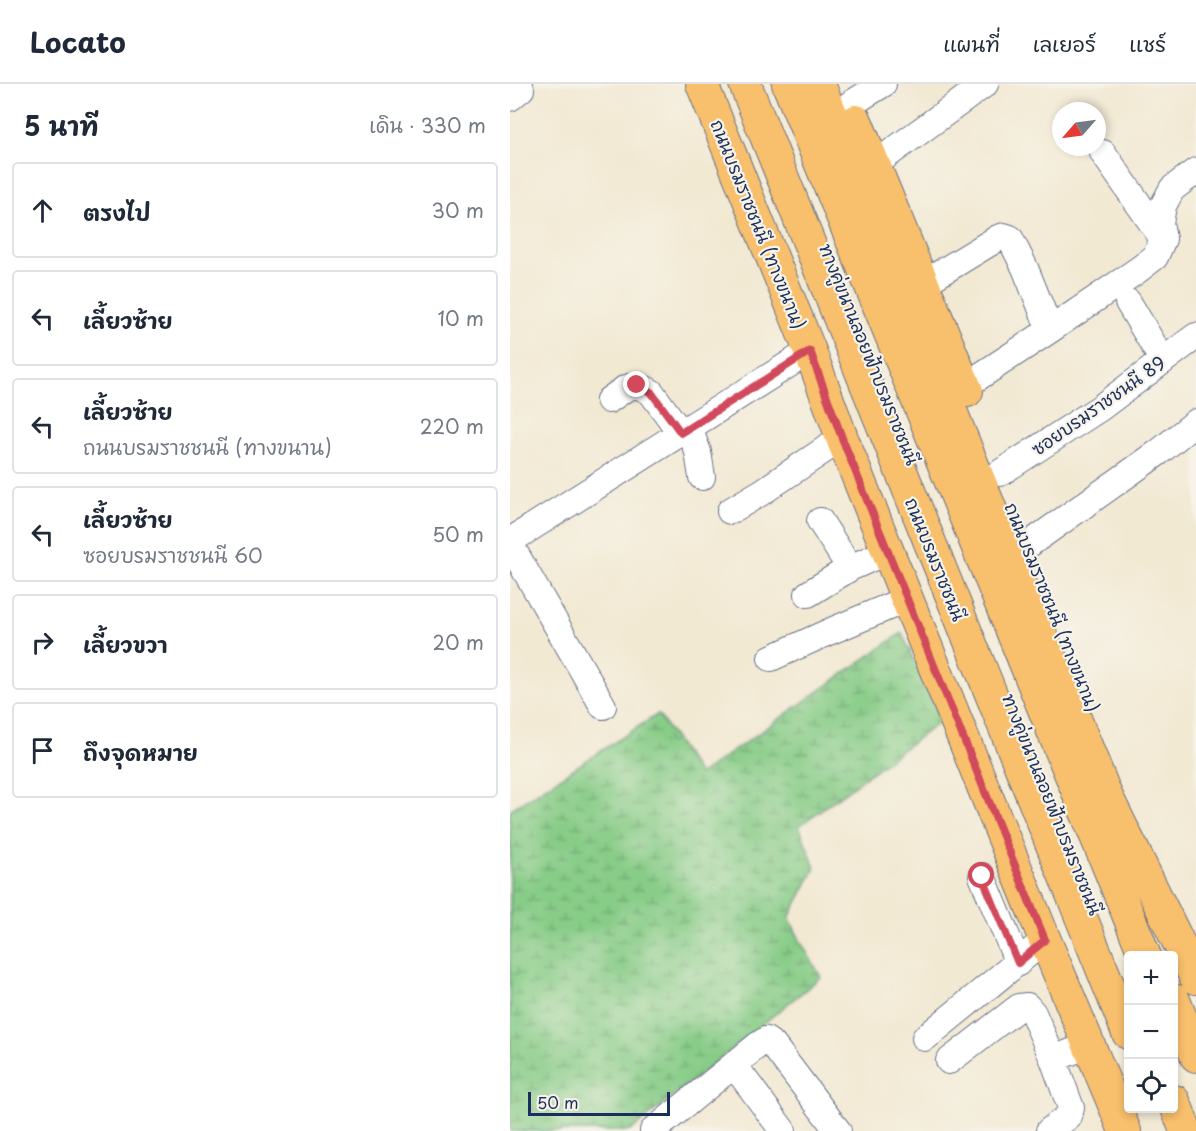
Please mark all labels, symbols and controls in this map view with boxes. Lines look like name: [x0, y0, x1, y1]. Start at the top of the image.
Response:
text: Locato: [30, 20, 126, 63]
text: แผนที่: [943, 27, 1000, 59]
text: เลเยอร์: [1033, 27, 1096, 59]
text: แชร์: [1129, 27, 1166, 59]
north arrow: [1052, 102, 1106, 156]
text: 5 นาที: [24, 106, 99, 145]
text: เดิน · 330 m: [369, 110, 486, 140]
street label: ถนนบรมราชชนนี (ทางขนาน): [705, 115, 813, 333]
icon: ahead: [26, 194, 59, 227]
text: ตรงไป: [83, 195, 151, 228]
text: 30 m: [431, 195, 484, 225]
street label: ทางคู่ขนานลอยฟ้าบรมราชชนนี: [811, 239, 927, 470]
icon: left: [26, 302, 59, 335]
text: เลี้ยวซ้าย: [83, 303, 173, 336]
text: 10 m: [437, 303, 484, 333]
street label: ซอยบรมราชชนนี 89: [1025, 349, 1171, 461]
route end: [623, 371, 649, 397]
text: เลี้ยวซ้าย: [83, 394, 173, 427]
icon: left: [26, 410, 59, 443]
text: 220 m: [420, 411, 484, 441]
text: ถนนบรมราชชนนี (ทางขนาน): [83, 432, 332, 462]
street label: ถนนบรมราชชนนี: [899, 493, 973, 625]
street label: ถนนบรมราชชนนี (ทางขนาน): [999, 498, 1107, 716]
text: เลี้ยวซ้าย: [83, 502, 173, 535]
icon: left: [26, 518, 59, 551]
text: 50 m: [432, 519, 484, 549]
text: ซอยบรมราชชนนี 60: [83, 540, 263, 570]
icon: right: [26, 626, 59, 659]
text: เลี้ยวขวา: [83, 627, 167, 660]
text: 20 m: [432, 627, 484, 657]
street label: ทางคู่ขนานลอยฟ้าบรมราชชนนี: [994, 689, 1110, 920]
icon: arrive: [26, 734, 59, 767]
text: ถึงจุดหมาย: [83, 735, 198, 768]
route start: [968, 862, 994, 888]
map controls: [1124, 951, 1178, 1113]
button: +: [1124, 951, 1178, 1005]
button: −: [1124, 1005, 1178, 1059]
button: locate: [1124, 1059, 1178, 1113]
scale bar: [528, 1089, 670, 1116]
text: 50 m: [537, 1090, 578, 1114]

